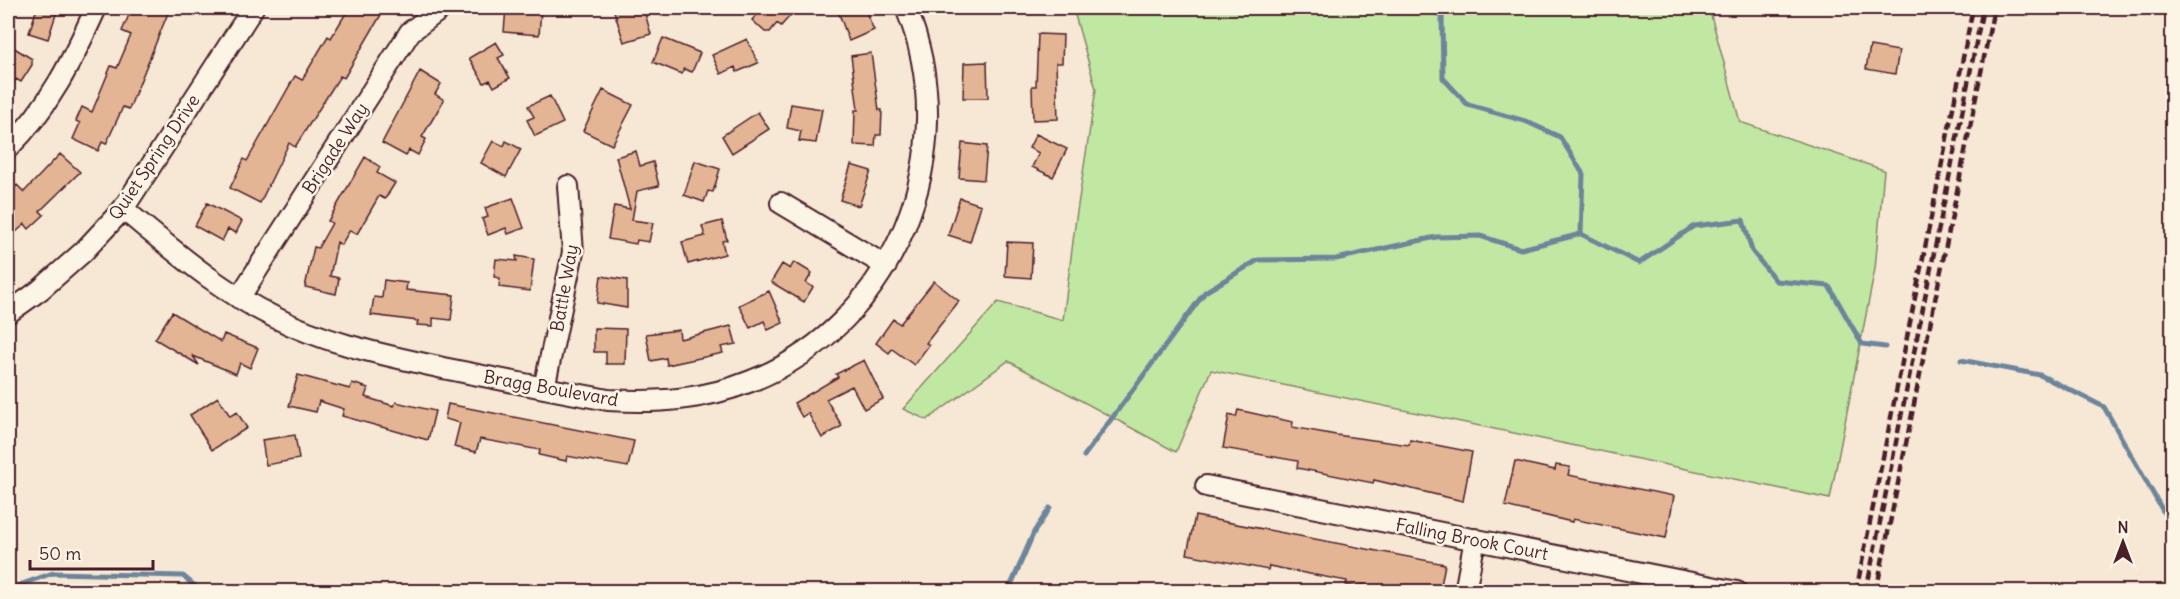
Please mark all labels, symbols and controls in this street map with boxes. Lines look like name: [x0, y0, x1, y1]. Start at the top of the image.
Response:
street label: Quiet Spring Drive: [103, 90, 205, 224]
street label: Brigade Way: [297, 98, 373, 198]
street label: Battle Way: [545, 242, 583, 334]
street label: Bragg Boulevard: [482, 365, 621, 411]
north arrow: [2093, 512, 2153, 572]
street label: Falling Brook Court: [1394, 513, 1550, 565]
text: N: [2117, 517, 2129, 537]
scale bar: [30, 533, 153, 571]
text: 50 m: [39, 542, 81, 565]

